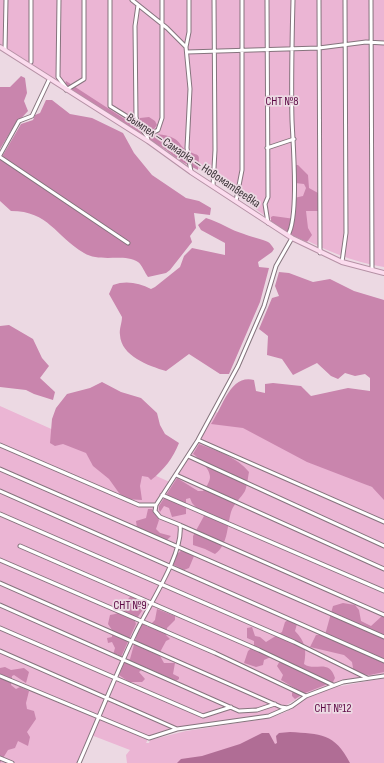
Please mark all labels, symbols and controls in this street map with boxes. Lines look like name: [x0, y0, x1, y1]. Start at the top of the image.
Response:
park label: СНТ №8: [266, 95, 298, 109]
street label: Вымпел — Самарка — Новоматвеевка: [123, 111, 263, 211]
park label: СНТ №9: [113, 599, 147, 613]
park label: СНТ №12: [315, 702, 351, 716]

